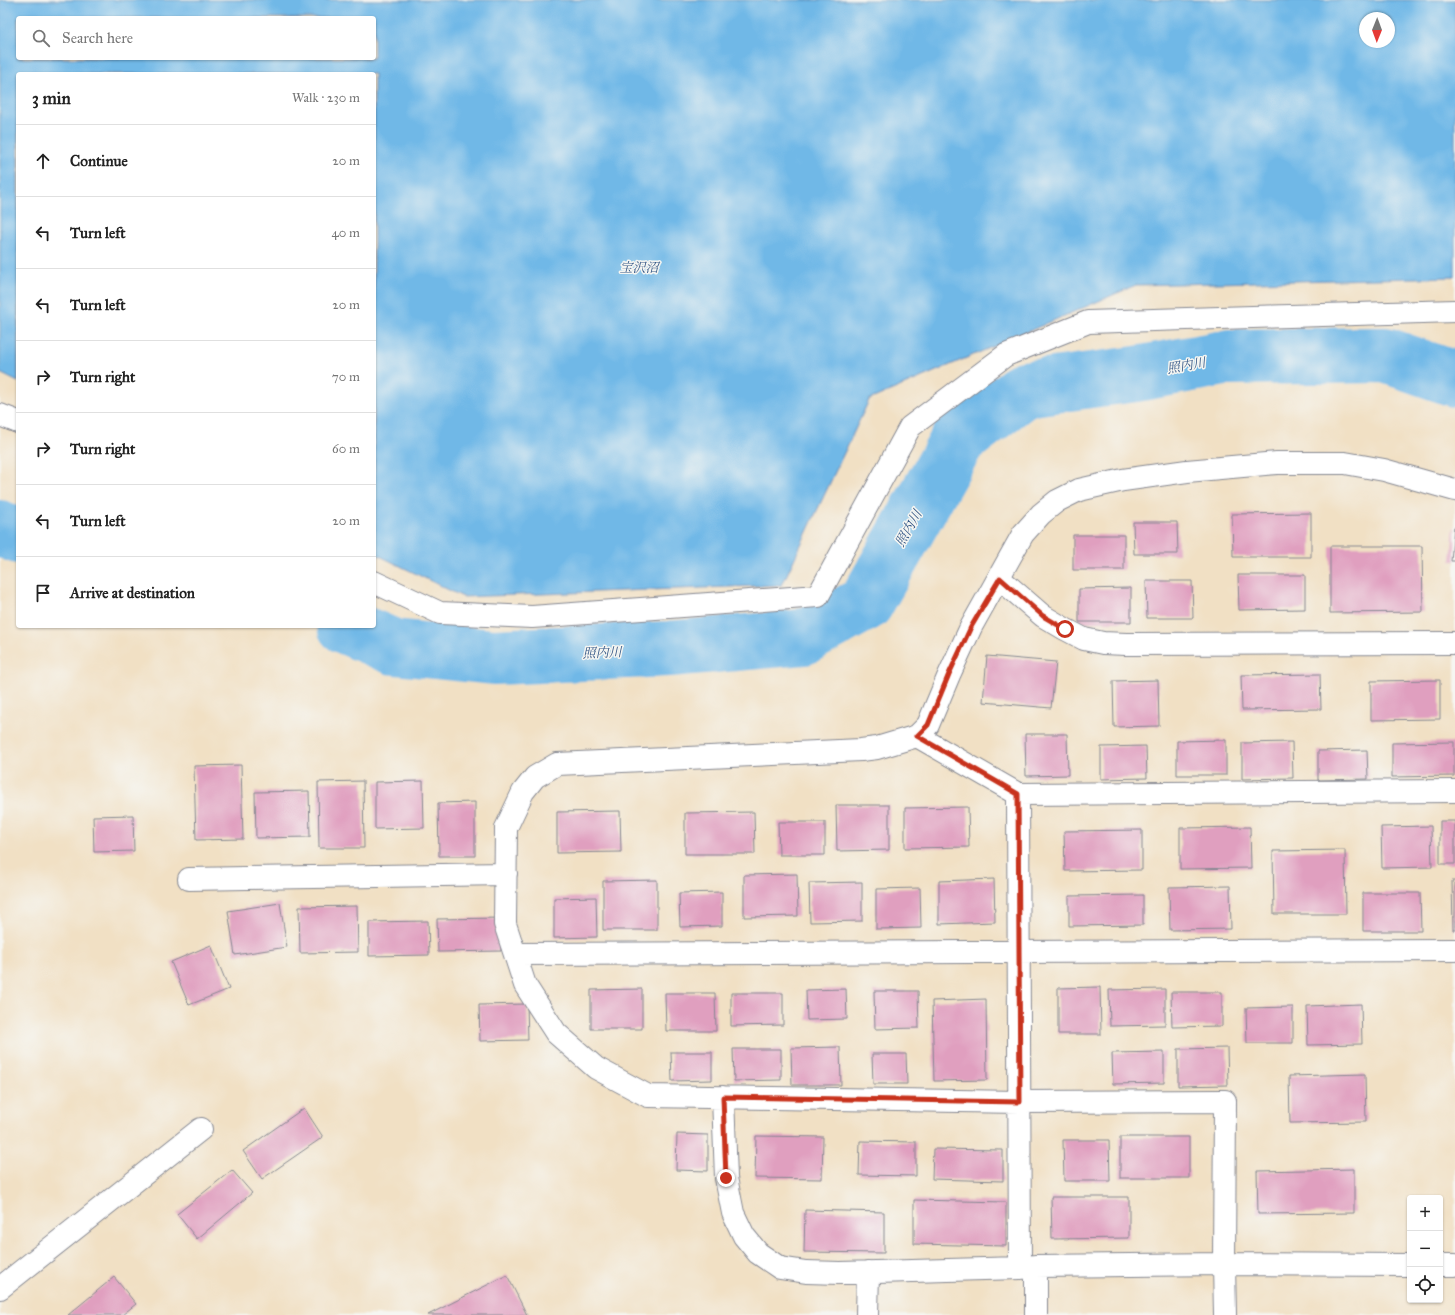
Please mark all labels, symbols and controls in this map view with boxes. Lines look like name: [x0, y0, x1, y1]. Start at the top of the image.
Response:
north arrow: [1359, 12, 1395, 48]
search box: [16, 16, 376, 60]
icon: search: [30, 27, 52, 49]
text: Search here: [62, 29, 133, 47]
text: 3 min: [32, 88, 71, 109]
text: Walk · 230 m: [292, 90, 360, 106]
icon: ahead: [32, 150, 54, 172]
text: Continue: [70, 152, 128, 170]
text: 20 m: [332, 153, 360, 169]
icon: left: [32, 222, 54, 244]
text: Turn left: [70, 224, 126, 242]
text: 40 m: [331, 225, 360, 241]
water label: 宝沢沼: [619, 260, 660, 276]
icon: left: [32, 294, 54, 316]
text: Turn left: [70, 296, 126, 314]
text: 20 m: [332, 297, 360, 313]
water label: 照内川: [1166, 354, 1209, 377]
icon: right: [32, 366, 54, 388]
text: Turn right: [70, 368, 135, 386]
text: 70 m: [332, 369, 360, 385]
icon: right: [32, 438, 54, 460]
text: Turn right: [70, 440, 135, 458]
text: 60 m: [332, 441, 360, 457]
water label: 照内川: [892, 506, 927, 549]
icon: left: [32, 510, 54, 532]
text: Turn left: [70, 512, 126, 530]
text: 20 m: [332, 513, 360, 529]
icon: arrive: [32, 582, 54, 604]
text: Arrive at destination: [70, 584, 195, 602]
route start: [1056, 620, 1074, 638]
water label: 照内川: [582, 644, 624, 662]
route end: [717, 1169, 735, 1187]
map controls: [1407, 1195, 1443, 1303]
button: +: [1407, 1195, 1443, 1231]
button: −: [1407, 1231, 1443, 1267]
button: locate: [1407, 1267, 1443, 1303]

